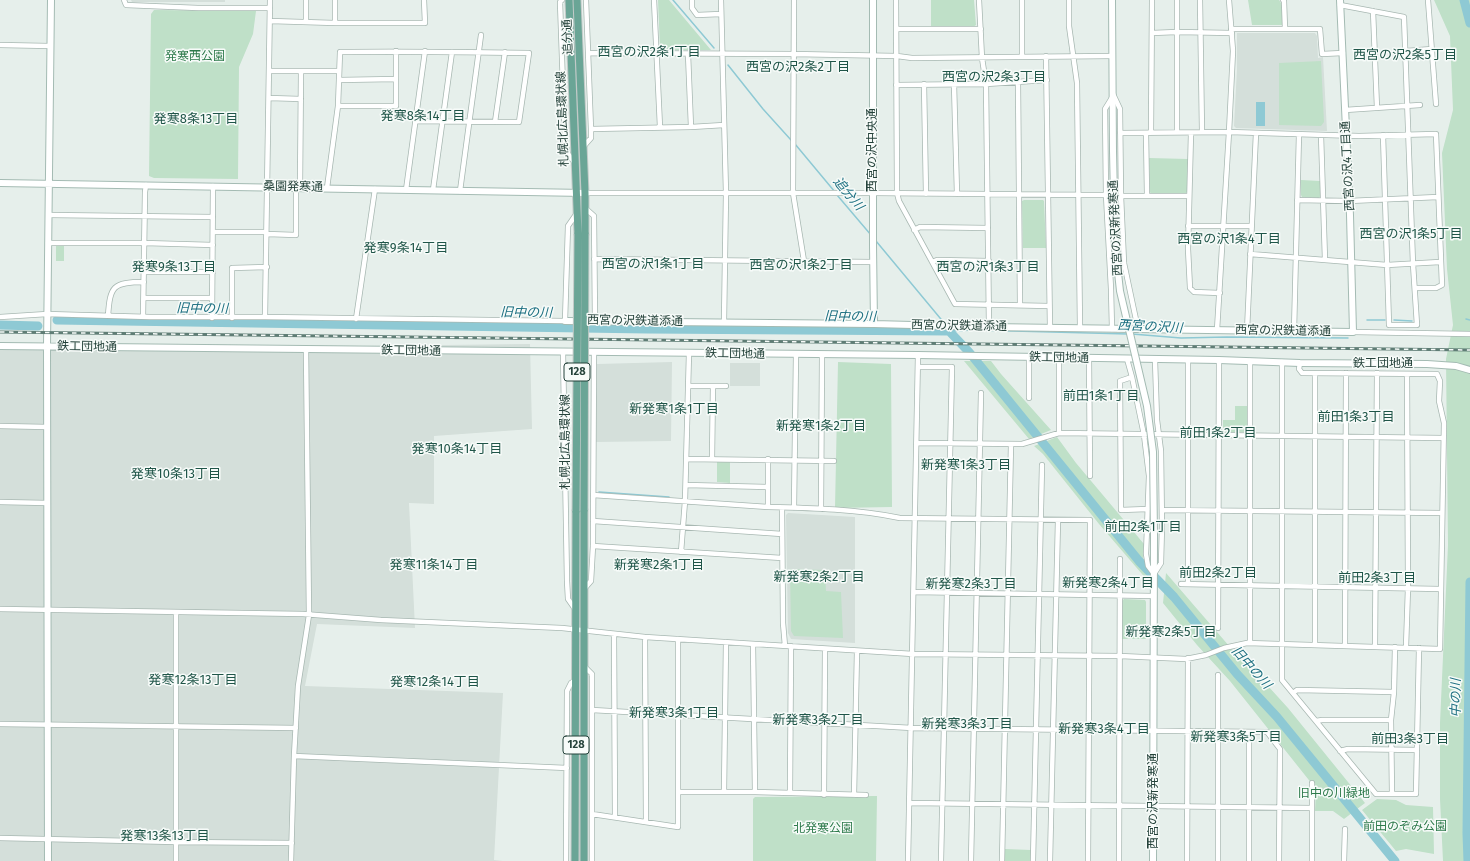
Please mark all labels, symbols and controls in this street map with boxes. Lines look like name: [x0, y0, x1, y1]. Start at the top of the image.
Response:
street label: 追分通: [560, 19, 576, 55]
district label: 西宮の沢2条1丁目: [597, 44, 701, 60]
district label: 西宮の沢2条5丁目: [1353, 47, 1457, 63]
park label: 発寒西公園: [165, 50, 225, 64]
district label: 西宮の沢2条2丁目: [746, 59, 850, 75]
district label: 西宮の沢2条3丁目: [942, 69, 1046, 85]
street label: 札幌北広島環状線: [554, 71, 572, 167]
district label: 発寒8条14丁目: [381, 108, 465, 124]
street label: 西宮の沢中央通: [866, 108, 880, 192]
district label: 発寒8条13丁目: [154, 111, 238, 127]
street label: 西宮の沢4丁目通: [1338, 120, 1358, 212]
water label: 追分川: [829, 174, 867, 214]
street label: 桑園発寒通: [263, 179, 323, 195]
street label: 西宮の沢新発寒通: [1106, 180, 1126, 276]
district label: 西宮の沢1条5丁目: [1359, 226, 1463, 242]
district label: 西宮の沢1条4丁目: [1177, 231, 1281, 247]
district label: 発寒9条14丁目: [364, 240, 448, 256]
district label: 西宮の沢1条1丁目: [602, 256, 704, 272]
district label: 西宮の沢1条2丁目: [749, 257, 853, 273]
district label: 発寒9条13丁目: [132, 259, 216, 275]
district label: 西宮の沢1条3丁目: [936, 259, 1040, 275]
water label: 旧中の川: [176, 301, 228, 317]
water label: 旧中の川: [500, 305, 552, 321]
water label: 旧中の川: [824, 309, 876, 325]
street label: 西宮の沢鉄道添通: [587, 313, 683, 329]
street label: 西宮の沢鉄道添通: [911, 318, 1007, 334]
water label: 西宮の沢川: [1117, 318, 1183, 336]
street label: 西宮の沢鉄道添通: [1235, 323, 1331, 339]
street label: 鉄工団地通: [57, 339, 117, 355]
street label: 鉄工団地通: [381, 343, 441, 359]
street label: 鉄工団地通: [705, 346, 765, 362]
street label: 鉄工団地通: [1029, 350, 1089, 366]
street label: 鉄工団地通: [1353, 357, 1413, 371]
road number: 128: [564, 363, 590, 381]
district label: 前田1条1丁目: [1063, 388, 1139, 404]
street label: 札幌北広島環状線: [559, 394, 573, 490]
district label: 新発寒1条1丁目: [629, 401, 719, 417]
district label: 前田1条3丁目: [1317, 409, 1395, 425]
district label: 新発寒1条2丁目: [776, 418, 866, 434]
district label: 前田1条2丁目: [1179, 425, 1257, 441]
district label: 発寒10条14丁目: [412, 441, 502, 457]
district label: 新発寒1条3丁目: [921, 457, 1011, 473]
district label: 発寒10条13丁目: [131, 466, 221, 482]
district label: 前田2条1丁目: [1104, 519, 1182, 535]
district label: 発寒11条14丁目: [390, 557, 478, 573]
district label: 新発寒2条1丁目: [614, 557, 704, 573]
district label: 前田2条2丁目: [1179, 565, 1257, 581]
district label: 新発寒2条2丁目: [774, 569, 864, 585]
district label: 前田2条3丁目: [1338, 570, 1416, 586]
district label: 新発寒2条4丁目: [1062, 575, 1154, 591]
district label: 新発寒2条3丁目: [926, 576, 1016, 592]
district label: 新発寒2条5丁目: [1126, 624, 1216, 640]
water label: 旧中の川: [1228, 643, 1274, 693]
district label: 発寒12条13丁目: [148, 672, 238, 688]
district label: 発寒12条14丁目: [390, 674, 480, 690]
water label: 中の川: [1448, 679, 1464, 717]
district label: 新発寒3条1丁目: [629, 705, 719, 721]
district label: 新発寒3条2丁目: [773, 712, 863, 728]
district label: 新発寒3条3丁目: [922, 716, 1012, 732]
district label: 新発寒3条4丁目: [1058, 721, 1150, 737]
district label: 新発寒3条5丁目: [1191, 729, 1281, 745]
district label: 前田3条3丁目: [1371, 731, 1449, 747]
road number: 128: [563, 736, 589, 754]
street label: 西宮の沢新発寒通: [1147, 753, 1161, 849]
park label: 旧中の川緑地: [1298, 787, 1370, 801]
park label: 前田のぞみ公園: [1363, 820, 1447, 834]
park label: 北発寒公園: [793, 822, 853, 836]
district label: 発寒13条13丁目: [120, 828, 210, 844]

